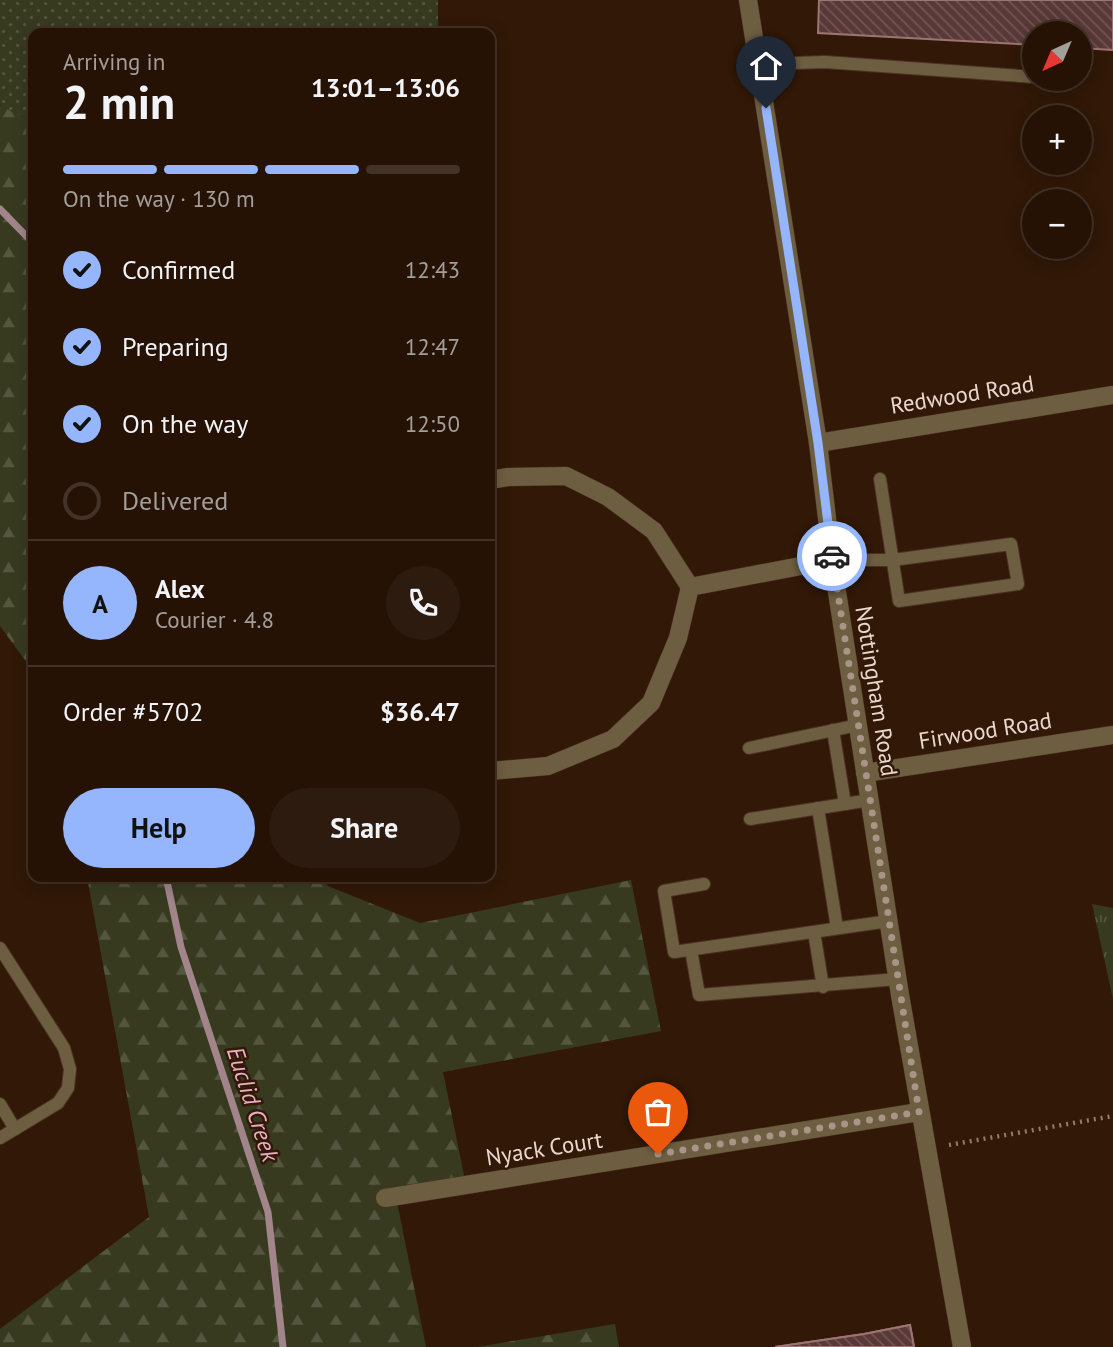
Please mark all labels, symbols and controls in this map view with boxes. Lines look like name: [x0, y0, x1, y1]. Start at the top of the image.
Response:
north arrow: [1022, 21, 1092, 91]
map controls: [1022, 21, 1092, 259]
pin: [736, 36, 796, 108]
text: Arriving in: [63, 47, 165, 76]
icon: home: [747, 47, 785, 85]
text: 13:01–13:06: [311, 71, 460, 104]
text: 2 min: [63, 72, 175, 132]
button: +: [1022, 105, 1092, 175]
text: On the way · 130 m: [63, 184, 255, 213]
button: −: [1022, 189, 1092, 259]
icon: check: [63, 251, 101, 289]
text: Confirmed: [122, 253, 235, 286]
text: 12:43: [405, 255, 460, 284]
icon: check: [63, 328, 101, 366]
text: Preparing: [122, 330, 229, 363]
text: 12:47: [405, 332, 460, 361]
street label: Redwood Road: [888, 368, 1036, 420]
icon: check: [63, 405, 101, 443]
text: On the way: [122, 407, 248, 440]
text: 12:50: [405, 409, 460, 438]
text: Delivered: [122, 484, 228, 517]
courier: [797, 521, 867, 591]
icon: car: [813, 537, 851, 575]
button: phone: [386, 566, 460, 640]
text: Alex: [155, 572, 205, 605]
text: A: [92, 587, 108, 620]
street label: Nottingham Road: [849, 604, 905, 778]
text: Courier · 4.8: [155, 605, 274, 634]
text: Order #5702: [63, 695, 203, 728]
text: $36.47: [380, 695, 460, 728]
street label: Firwood Road: [916, 705, 1054, 755]
button: Help: [63, 788, 255, 868]
button: Share: [269, 788, 460, 868]
water label: Euclid Creek: [220, 1043, 287, 1167]
pin: [628, 1082, 688, 1154]
icon: bag: [639, 1093, 677, 1131]
street label: Nyack Court: [484, 1124, 605, 1172]

